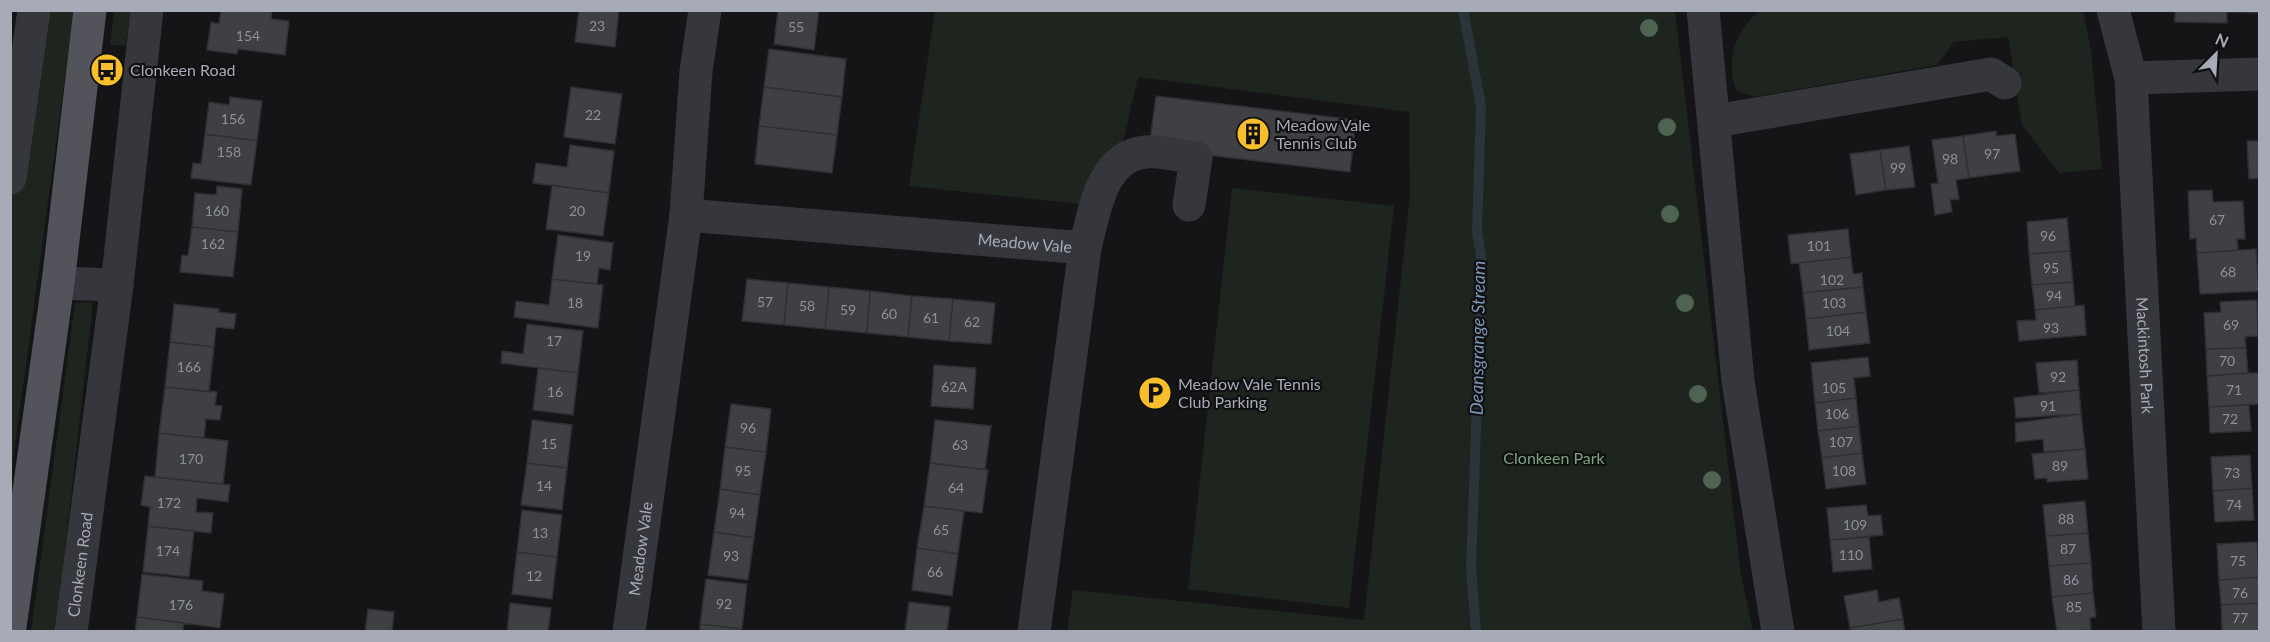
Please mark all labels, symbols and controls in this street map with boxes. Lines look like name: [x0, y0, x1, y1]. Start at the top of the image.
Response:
house number: 23: [589, 17, 605, 34]
house number: 55: [788, 18, 804, 35]
north arrow: [2186, 24, 2246, 84]
house number: 154: [236, 27, 260, 44]
text: N: [2213, 29, 2232, 51]
bus stop icon: Clonkeen Road: [89, 52, 125, 88]
place label: Clonkeen Road: [130, 60, 236, 79]
house number: 22: [585, 106, 601, 123]
house number: 156: [221, 110, 245, 127]
place label: Meadow Vale Tennis Club: [1276, 115, 1371, 152]
building icon: Meadow Vale Tennis Club: [1235, 116, 1271, 152]
house number: 158: [217, 143, 241, 160]
house number: 97: [1984, 145, 2000, 162]
house number: 98: [1942, 150, 1958, 167]
house number: 99: [1890, 159, 1906, 176]
house number: 160: [205, 202, 229, 219]
house number: 20: [569, 202, 585, 219]
house number: 67: [2209, 211, 2225, 228]
house number: 96: [2040, 227, 2056, 244]
street label: Meadow Vale: [977, 229, 1073, 256]
house number: 162: [201, 235, 225, 252]
house number: 101: [1807, 237, 1831, 254]
house number: 19: [575, 247, 591, 264]
house number: 95: [2043, 259, 2059, 276]
water label: Deansgrange Stream: [1465, 261, 1489, 415]
house number: 68: [2220, 263, 2236, 280]
house number: 102: [1820, 271, 1844, 288]
house number: 94: [2046, 287, 2062, 304]
house number: 57: [757, 293, 773, 310]
house number: 18: [567, 294, 583, 311]
house number: 103: [1822, 294, 1846, 311]
street label: Mackintosh Park: [2133, 296, 2158, 415]
house number: 58: [799, 297, 815, 314]
house number: 59: [840, 301, 856, 318]
house number: 60: [881, 305, 897, 322]
house number: 61: [923, 309, 939, 326]
house number: 62: [964, 313, 980, 330]
house number: 69: [2223, 316, 2239, 333]
house number: 93: [2043, 319, 2059, 336]
house number: 104: [1826, 322, 1850, 339]
house number: 17: [546, 332, 562, 349]
house number: 70: [2219, 352, 2235, 369]
house number: 166: [177, 358, 201, 375]
house number: 92: [2050, 368, 2066, 385]
place label: Meadow Vale Tennis Club Parking: [1178, 374, 1321, 411]
parking icon: Meadow Vale Tennis Club Parking: [1137, 375, 1173, 411]
house number: 62A: [941, 378, 967, 395]
house number: 105: [1822, 379, 1846, 396]
house number: 71: [2226, 381, 2242, 398]
house number: 16: [547, 383, 563, 400]
house number: 91: [2040, 397, 2056, 414]
house number: 106: [1825, 405, 1849, 422]
house number: 72: [2222, 410, 2238, 427]
house number: 96: [740, 419, 756, 436]
house number: 107: [1829, 433, 1853, 450]
house number: 15: [541, 435, 557, 452]
house number: 63: [952, 436, 968, 453]
park label: Clonkeen Park: [1503, 448, 1606, 467]
house number: 170: [179, 450, 203, 467]
house number: 89: [2052, 457, 2068, 474]
house number: 95: [735, 462, 751, 479]
house number: 108: [1832, 462, 1856, 479]
house number: 73: [2224, 464, 2240, 481]
house number: 14: [536, 477, 552, 494]
house number: 64: [948, 479, 964, 496]
house number: 172: [157, 494, 181, 511]
house number: 74: [2226, 496, 2242, 513]
street label: Meadow Vale: [624, 501, 656, 597]
house number: 94: [729, 504, 745, 521]
house number: 88: [2058, 510, 2074, 527]
street label: Clonkeen Road: [63, 511, 96, 618]
house number: 109: [1843, 516, 1867, 533]
house number: 65: [933, 521, 949, 538]
house number: 13: [532, 524, 548, 541]
house number: 87: [2060, 540, 2076, 557]
house number: 174: [156, 542, 180, 559]
house number: 110: [1839, 546, 1863, 563]
house number: 93: [723, 547, 739, 564]
house number: 75: [2230, 552, 2246, 569]
house number: 66: [927, 563, 943, 580]
house number: 12: [526, 567, 542, 584]
house number: 86: [2063, 571, 2079, 588]
house number: 76: [2232, 584, 2248, 601]
house number: 92: [716, 595, 732, 612]
house number: 176: [169, 596, 193, 613]
house number: 85: [2066, 598, 2082, 615]
house number: 77: [2232, 609, 2248, 626]

